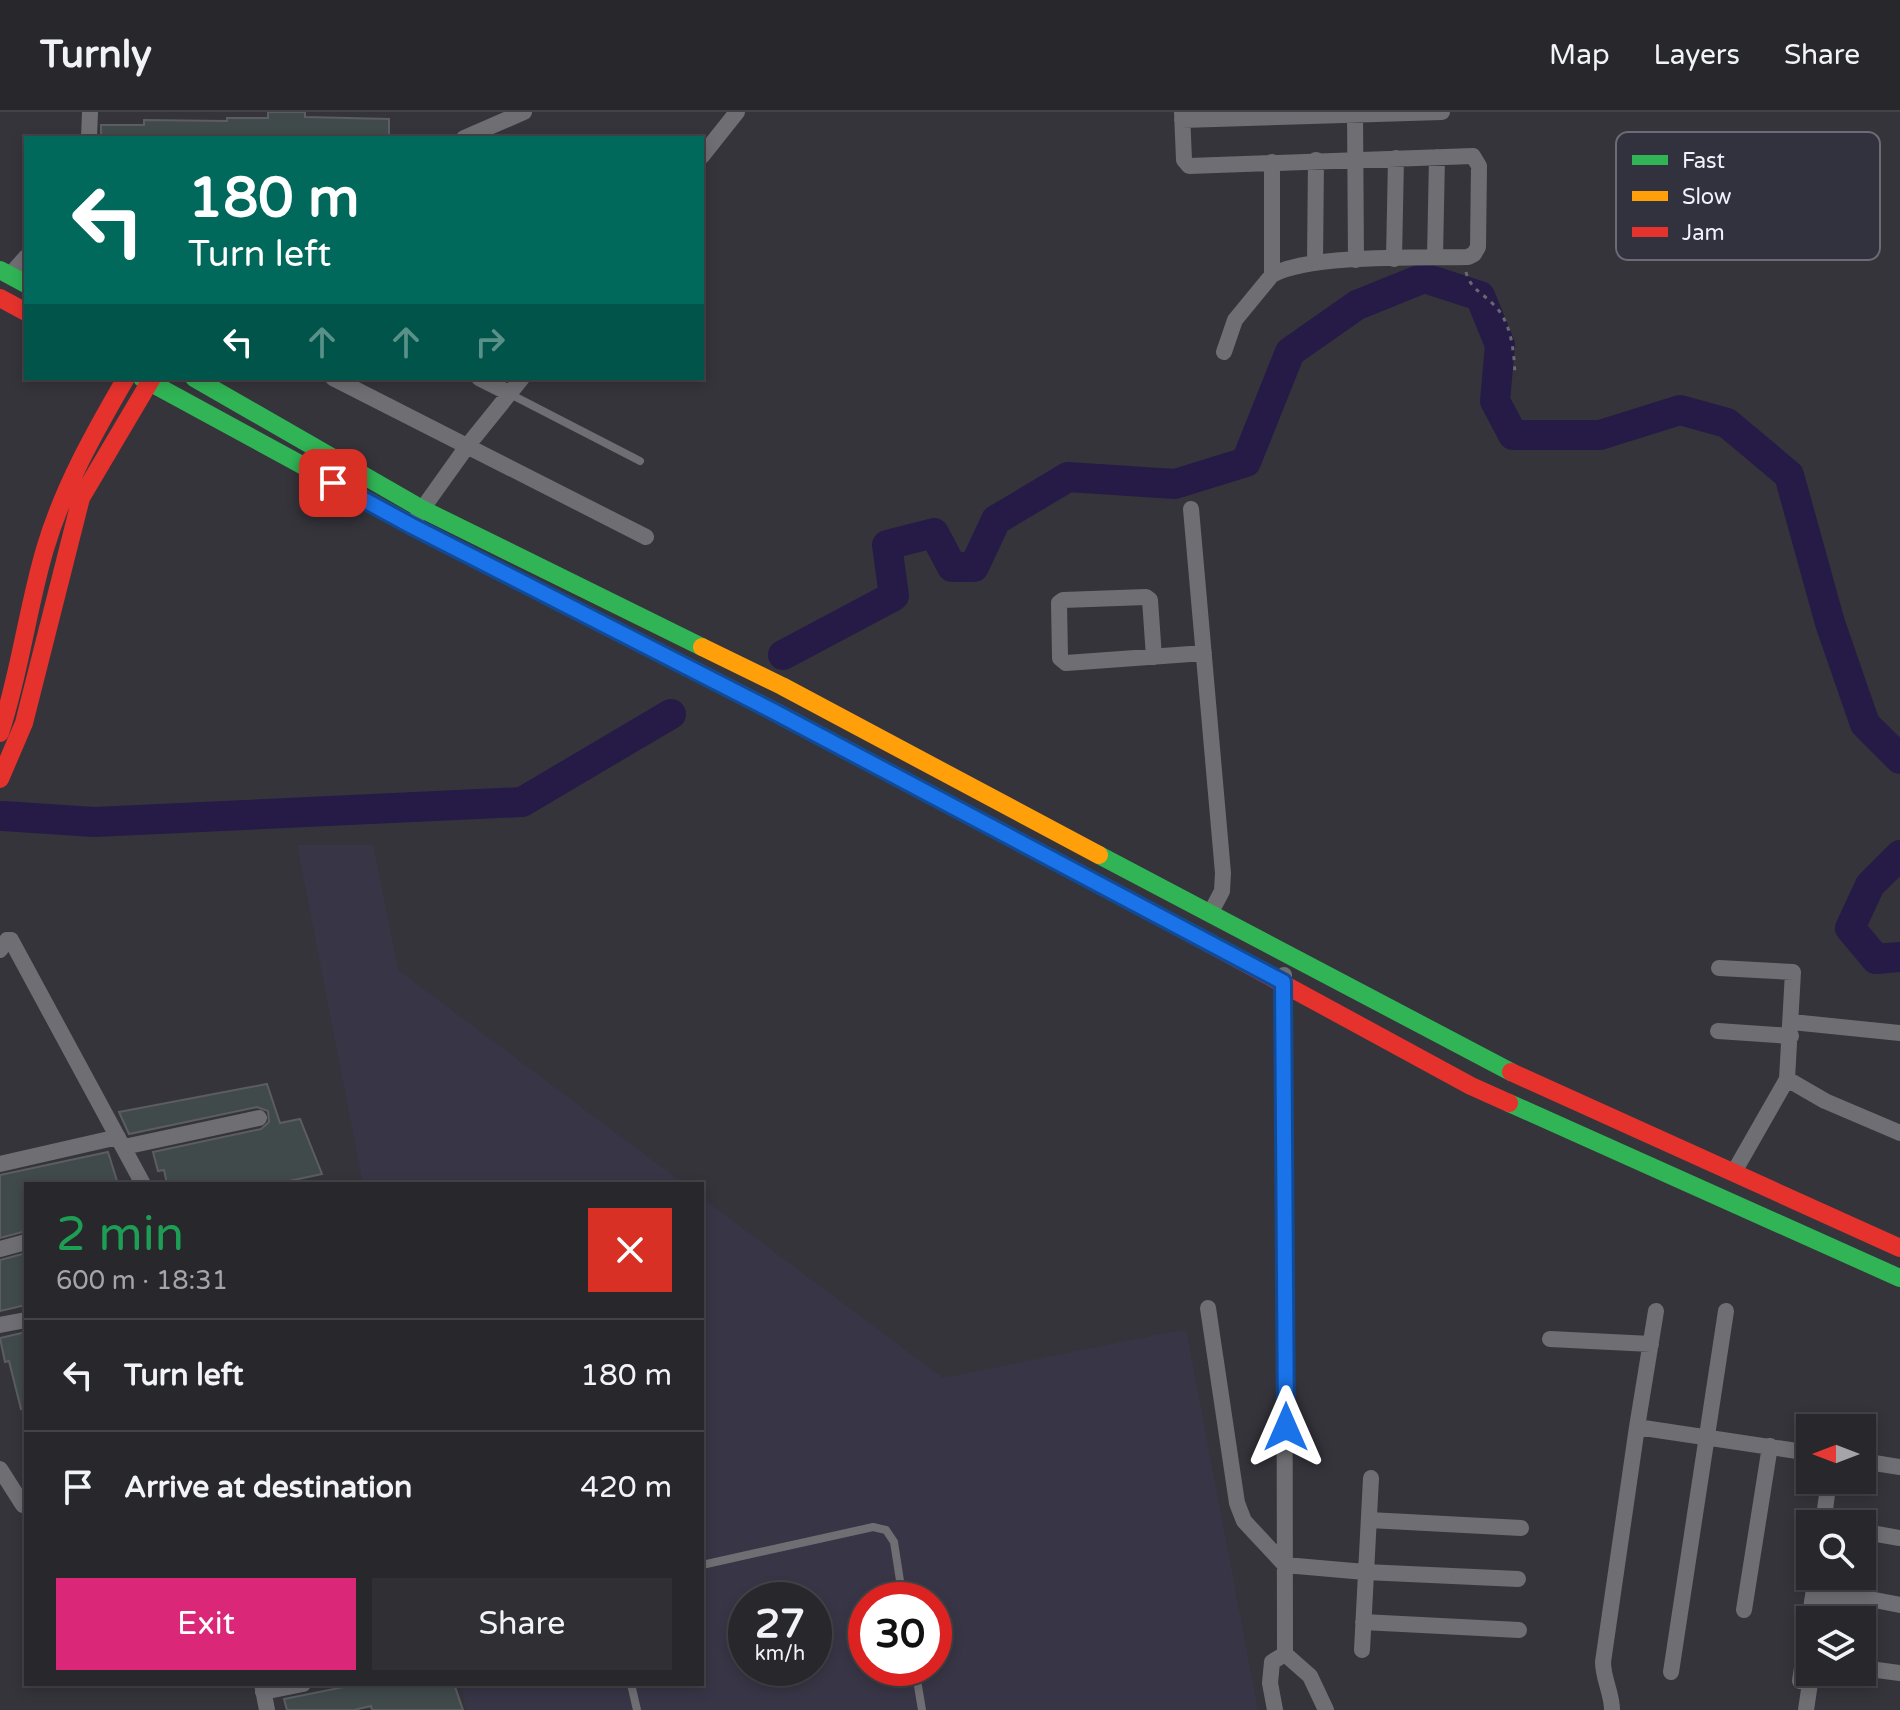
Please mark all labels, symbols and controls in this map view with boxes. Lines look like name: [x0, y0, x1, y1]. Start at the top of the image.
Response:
text: Turnly: [40, 32, 152, 78]
text: Map: [1549, 38, 1610, 72]
text: Layers: [1654, 38, 1740, 72]
text: Share: [1784, 38, 1860, 72]
legend: [1616, 132, 1880, 260]
text: Fast: [1682, 148, 1725, 174]
text: 180 m: [188, 165, 359, 232]
icon: left: [56, 168, 160, 272]
text: Slow: [1682, 184, 1732, 210]
text: Jam: [1682, 220, 1725, 246]
text: Turn left: [188, 233, 331, 276]
icon: left: [216, 320, 260, 364]
icon: ahead: [300, 320, 344, 364]
icon: ahead: [384, 320, 428, 364]
icon: right: [468, 320, 512, 364]
pin: [299, 449, 367, 517]
icon: arrive: [311, 461, 355, 505]
text: 2 min: [56, 1206, 184, 1264]
button: close: [588, 1208, 672, 1292]
text: 600 m · 18:31: [56, 1265, 228, 1296]
icon: left: [56, 1353, 100, 1397]
text: Turn left: [124, 1357, 243, 1394]
text: 180 m: [580, 1357, 672, 1394]
position arrow: [1244, 1385, 1328, 1469]
north arrow: [1796, 1414, 1876, 1494]
map controls: [1796, 1414, 1876, 1686]
icon: arrive: [56, 1465, 100, 1509]
text: Arrive at destination: [124, 1469, 412, 1506]
text: 420 m: [580, 1469, 672, 1506]
button: search: [1796, 1510, 1876, 1590]
button: Exit: [56, 1578, 356, 1670]
button: Share: [372, 1578, 672, 1670]
speed limit sign: 30: [848, 1582, 952, 1686]
text: 27: [755, 1600, 805, 1648]
button: layers: [1796, 1606, 1876, 1686]
text: km/h: [755, 1642, 805, 1666]

